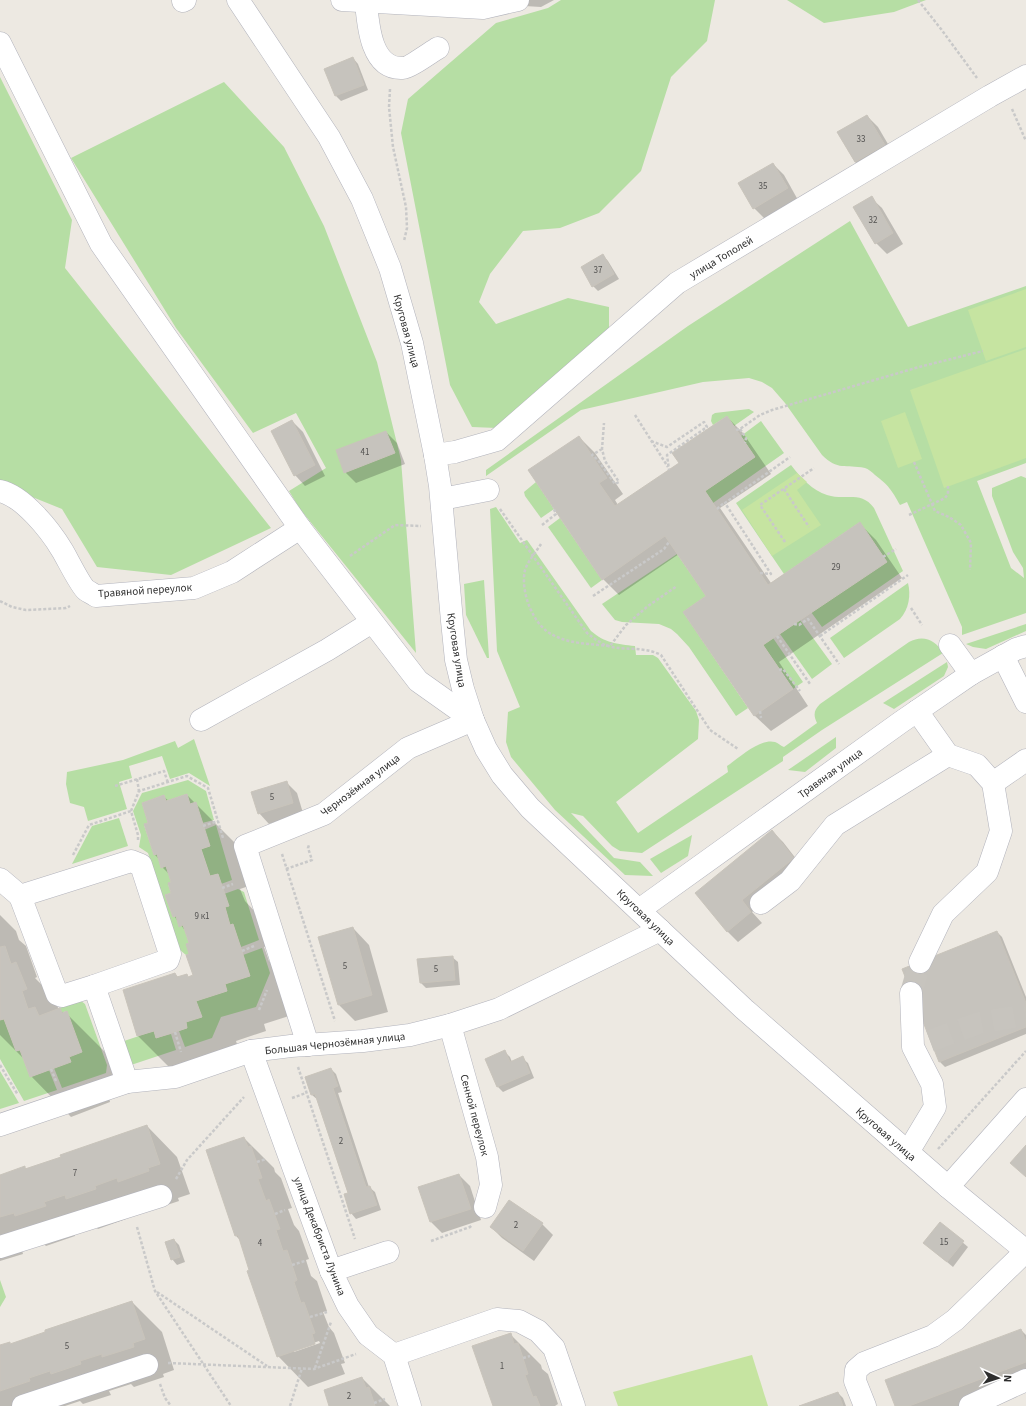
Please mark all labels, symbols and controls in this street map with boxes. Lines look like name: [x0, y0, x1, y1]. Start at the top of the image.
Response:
house number: 33: [857, 133, 866, 146]
house number: 35: [759, 180, 768, 193]
house number: 32: [869, 214, 878, 227]
street label: улица Тополей: [687, 233, 756, 282]
house number: 37: [594, 264, 603, 277]
street label: Круговая улица: [390, 293, 424, 369]
house number: 41: [361, 446, 369, 459]
house number: 29: [832, 561, 841, 574]
street label: Травяной переулок: [98, 580, 193, 601]
street label: Круговая улица: [443, 612, 470, 688]
street label: Травяная улица: [795, 745, 866, 802]
street label: Чернозёмная улица: [317, 751, 403, 820]
house number: 5: [270, 791, 275, 804]
street label: Круговая улица: [613, 886, 678, 949]
house number: 9 к1: [194, 910, 210, 923]
house number: 5: [343, 960, 348, 973]
house number: 5: [434, 963, 439, 976]
street label: Большая Чернозёмная улица: [264, 1029, 406, 1058]
street label: Сенной переулок: [456, 1073, 493, 1158]
street label: Круговая улица: [852, 1104, 919, 1165]
house number: 2: [339, 1135, 344, 1148]
house number: 7: [73, 1167, 78, 1180]
street label: улица Декабриста Лунина: [290, 1174, 349, 1298]
house number: 2: [514, 1219, 519, 1232]
house number: 15: [940, 1236, 949, 1249]
house number: 4: [258, 1237, 263, 1250]
house number: 5: [65, 1340, 70, 1353]
north arrow: [978, 1358, 1018, 1398]
house number: 1: [500, 1360, 504, 1373]
text: N: [1000, 1374, 1015, 1383]
house number: 2: [347, 1390, 352, 1403]

